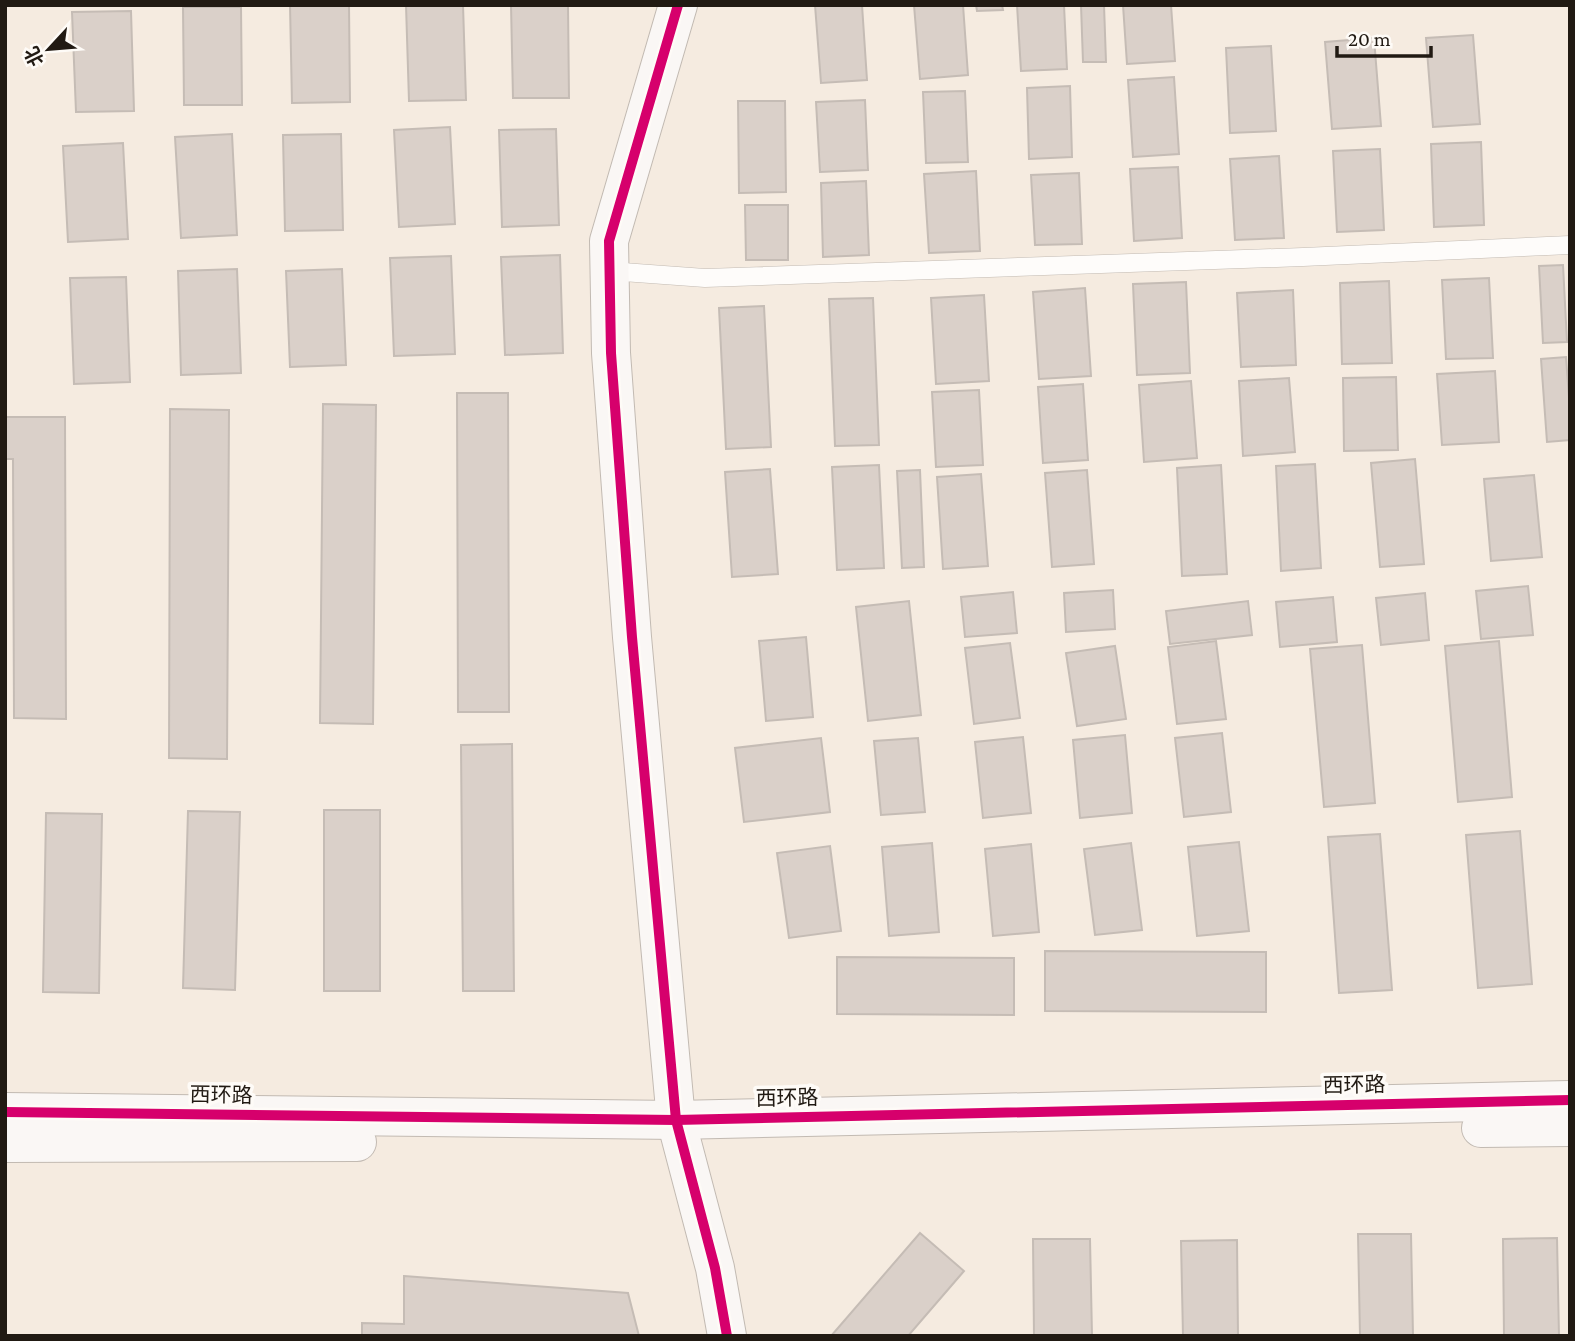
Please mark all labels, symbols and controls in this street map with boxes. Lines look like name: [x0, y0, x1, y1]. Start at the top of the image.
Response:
north arrow: [14, 14, 84, 84]
scale bar: [1337, 14, 1432, 58]
text: 20 m: [1348, 27, 1391, 51]
text: 北: [21, 43, 48, 69]
street label: 西环路: [1322, 1072, 1386, 1098]
street label: 西环路: [189, 1082, 253, 1108]
street label: 西环路: [755, 1085, 819, 1111]

